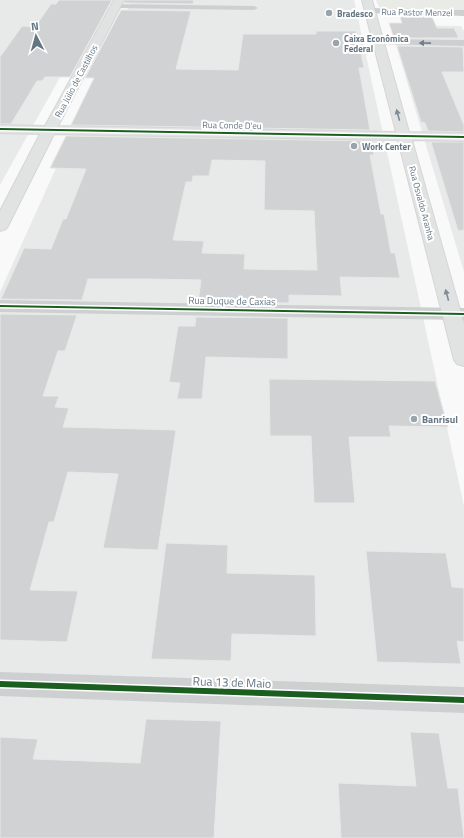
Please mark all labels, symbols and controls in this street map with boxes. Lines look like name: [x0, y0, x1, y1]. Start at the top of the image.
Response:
street label: Rua Pastor Menzel: [381, 5, 453, 19]
place label: Bradesco: [337, 7, 373, 20]
marker: Bradesco: [324, 8, 334, 18]
north arrow: [16, 16, 56, 56]
text: N: [30, 18, 40, 34]
place label: Caixa Econômica Federal: [344, 32, 409, 55]
marker: Caixa Econômica Federal: [331, 38, 341, 48]
one-way arrow: [418, 40, 431, 46]
street label: Rua Júlio de Castilhos: [51, 42, 101, 120]
one-way arrow: [395, 109, 401, 121]
street label: Rua Conde D'eu: [202, 118, 262, 132]
place label: Work Center: [362, 140, 411, 153]
marker: Work Center: [349, 141, 359, 151]
street label: Rua Osvaldo Aranha: [406, 164, 438, 242]
one-way arrow: [444, 289, 450, 301]
street label: Rua Duque de Caxias: [188, 293, 276, 309]
place label: Banrisul: [422, 412, 458, 427]
marker: Banrisul: [409, 414, 419, 424]
street label: Rua 13 de Maio: [192, 671, 272, 693]

